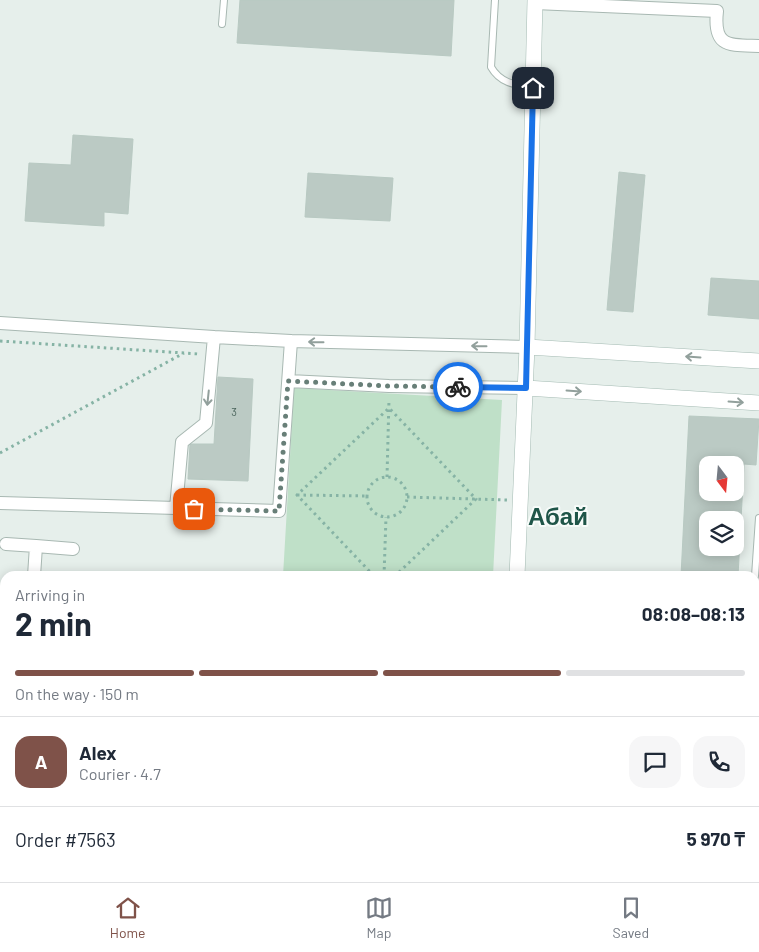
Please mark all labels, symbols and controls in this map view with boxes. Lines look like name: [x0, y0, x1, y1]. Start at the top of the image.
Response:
pin: [512, 67, 554, 109]
icon: home: [519, 74, 547, 102]
one-way arrow: [308, 337, 324, 347]
one-way arrow: [471, 341, 487, 350]
one-way arrow: [685, 352, 701, 362]
courier: [433, 362, 483, 412]
icon: bike: [444, 373, 472, 401]
one-way arrow: [566, 387, 582, 396]
one-way arrow: [203, 389, 213, 405]
one-way arrow: [728, 397, 744, 406]
house number: 3: [231, 405, 237, 418]
north arrow: [699, 456, 744, 501]
map controls: [699, 456, 744, 556]
pin: [173, 488, 215, 530]
icon: bag: [180, 495, 208, 523]
district label: Абай: [528, 501, 588, 530]
button: layers: [699, 511, 744, 556]
text: Arriving in: [15, 585, 85, 604]
text: 08:08–08:13: [642, 602, 745, 625]
text: 2 min: [15, 604, 92, 642]
text: On the way · 150 m: [15, 684, 139, 703]
button: chat: [629, 736, 681, 788]
button: phone: [693, 736, 745, 788]
text: Alex: [79, 741, 117, 764]
text: A: [35, 750, 47, 773]
text: Courier · 4.7: [79, 764, 161, 783]
text: 5 970 ₸: [686, 827, 745, 850]
text: Order #7563: [15, 828, 116, 851]
tab: Home: [110, 894, 145, 941]
tab: Map: [365, 894, 393, 941]
tab: Saved: [612, 894, 649, 941]

